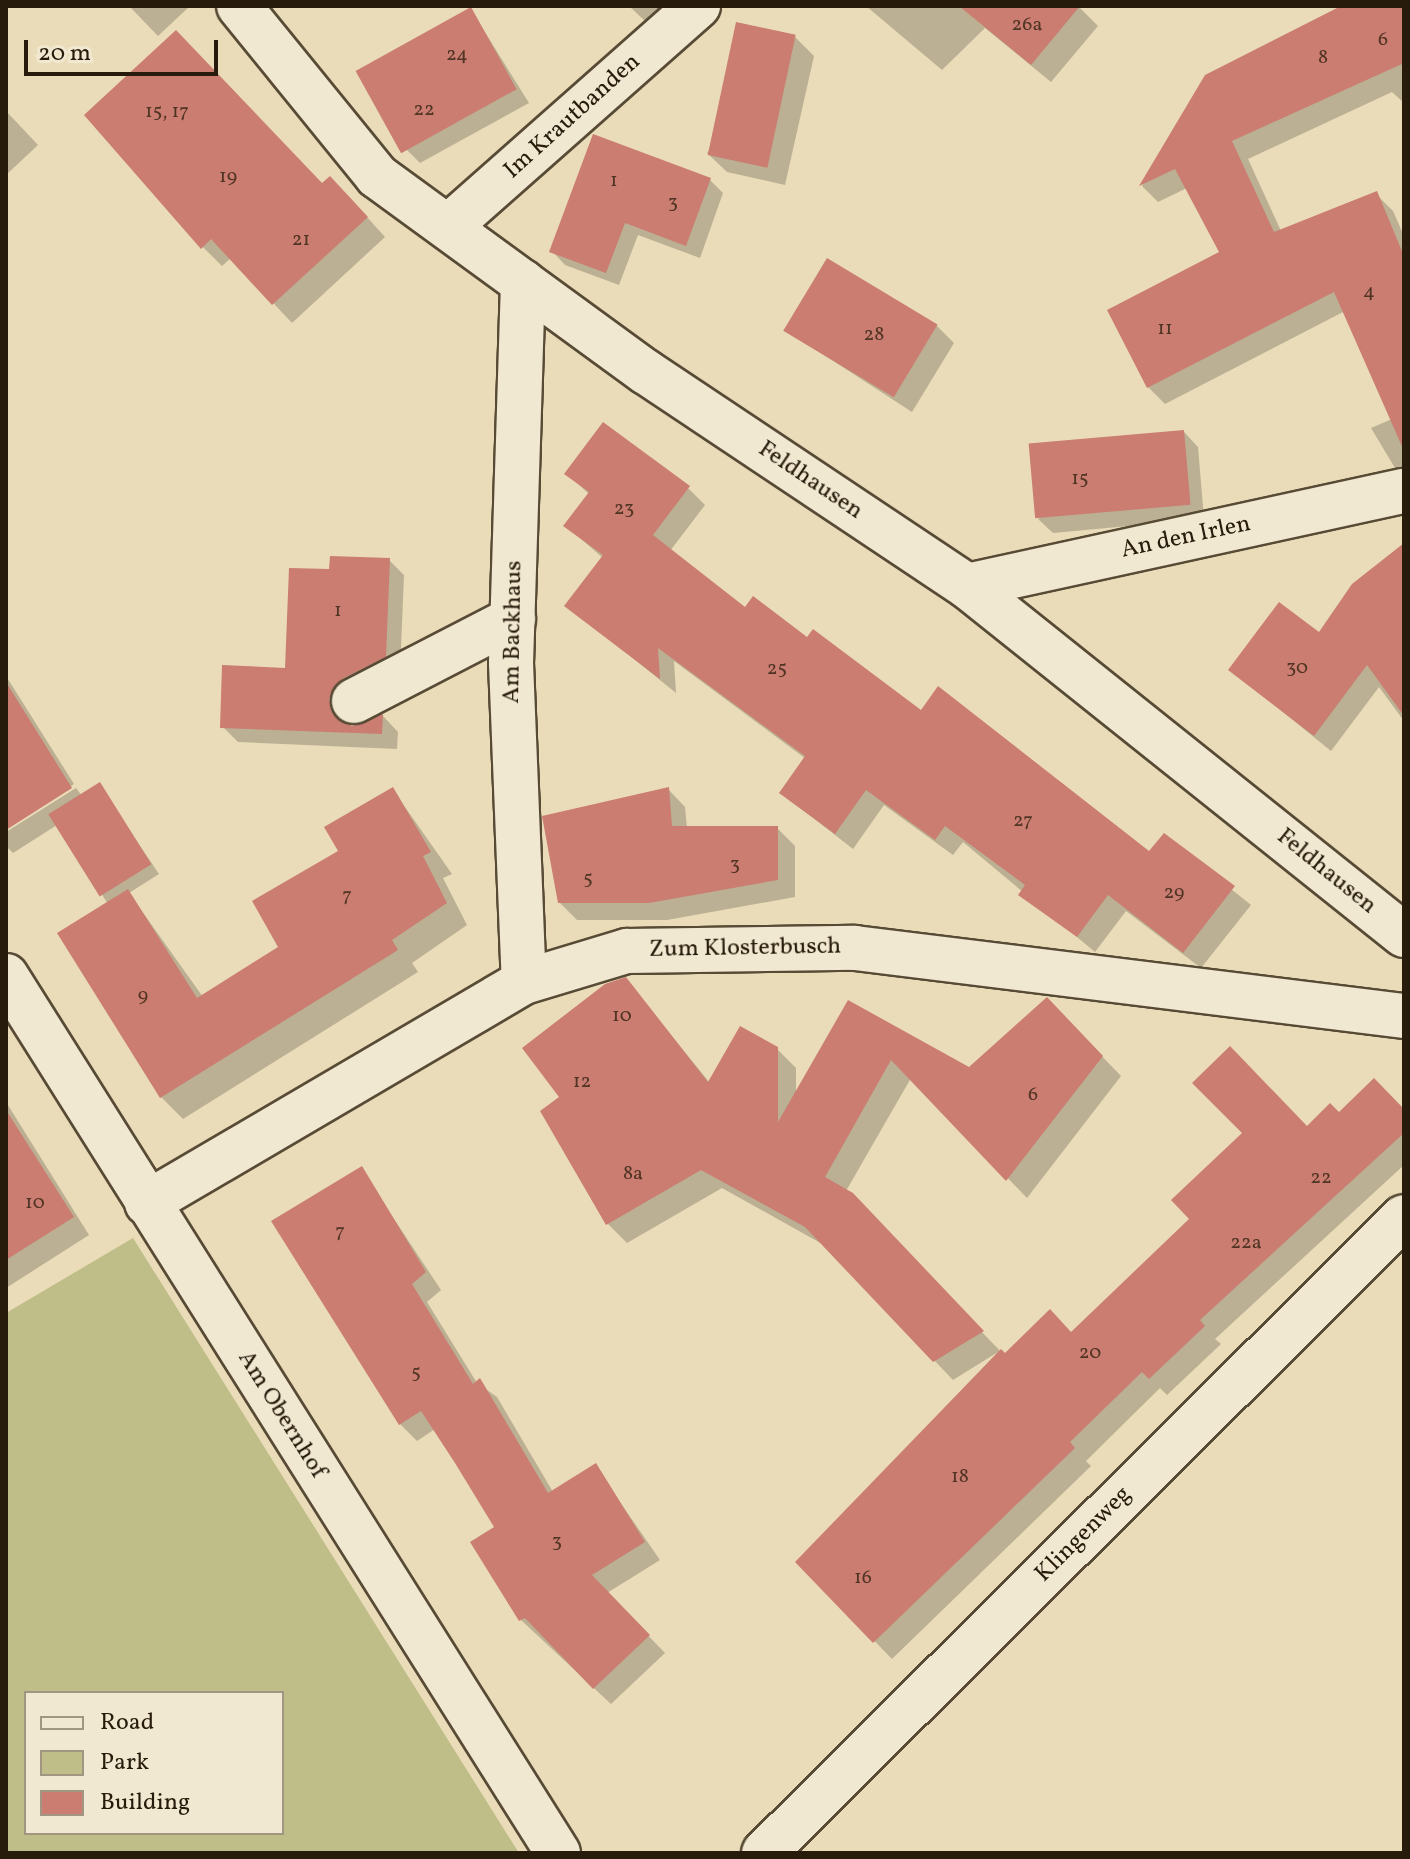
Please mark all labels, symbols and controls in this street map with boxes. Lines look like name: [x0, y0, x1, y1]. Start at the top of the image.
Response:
house number: 26a: [1012, 13, 1042, 37]
scale bar: [28, 24, 222, 74]
house number: 6: [1378, 28, 1388, 52]
text: 20 m: [38, 37, 91, 71]
house number: 24: [446, 43, 468, 67]
house number: 8: [1318, 46, 1328, 70]
street label: Im Krautbanden: [499, 48, 647, 186]
house number: 22: [413, 98, 435, 122]
house number: 15, 17: [145, 100, 189, 124]
house number: 19: [219, 165, 237, 189]
house number: 1: [610, 169, 618, 193]
house number: 3: [668, 191, 678, 215]
house number: 21: [292, 228, 310, 252]
house number: 4: [1363, 280, 1375, 304]
house number: 11: [1157, 317, 1173, 341]
house number: 28: [864, 323, 884, 347]
street label: Feldhausen: [752, 435, 868, 527]
house number: 15: [1071, 467, 1089, 491]
house number: 23: [614, 497, 634, 521]
street label: An den Irlen: [1119, 510, 1253, 566]
street label: Am Backhaus: [498, 560, 530, 704]
house number: 1: [334, 599, 342, 623]
house number: 30: [1286, 656, 1308, 680]
house number: 25: [767, 657, 787, 681]
house number: 27: [1013, 809, 1033, 833]
street label: Feldhausen: [1270, 823, 1382, 921]
house number: 3: [730, 853, 740, 877]
house number: 5: [583, 867, 593, 891]
house number: 29: [1164, 881, 1184, 905]
house number: 7: [342, 884, 352, 908]
street label: Zum Klosterbusch: [649, 933, 841, 965]
house number: 9: [138, 984, 148, 1008]
house number: 10: [612, 1004, 632, 1028]
house number: 12: [573, 1070, 591, 1094]
house number: 6: [1028, 1083, 1038, 1107]
house number: 8a: [623, 1162, 643, 1186]
house number: 22: [1310, 1166, 1332, 1190]
house number: 10: [25, 1191, 45, 1215]
house number: 7: [335, 1220, 345, 1244]
house number: 22a: [1230, 1231, 1262, 1255]
house number: 20: [1079, 1341, 1101, 1365]
street label: Am Obernhof: [230, 1346, 332, 1484]
house number: 5: [411, 1361, 421, 1385]
house number: 18: [951, 1465, 969, 1489]
street label: Klingenweg: [1030, 1481, 1138, 1589]
house number: 3: [552, 1530, 562, 1554]
house number: 16: [854, 1566, 872, 1590]
legend: [24, 1691, 284, 1835]
text: Road: [100, 1706, 154, 1740]
text: Park: [100, 1746, 149, 1780]
text: Building: [100, 1786, 190, 1820]

